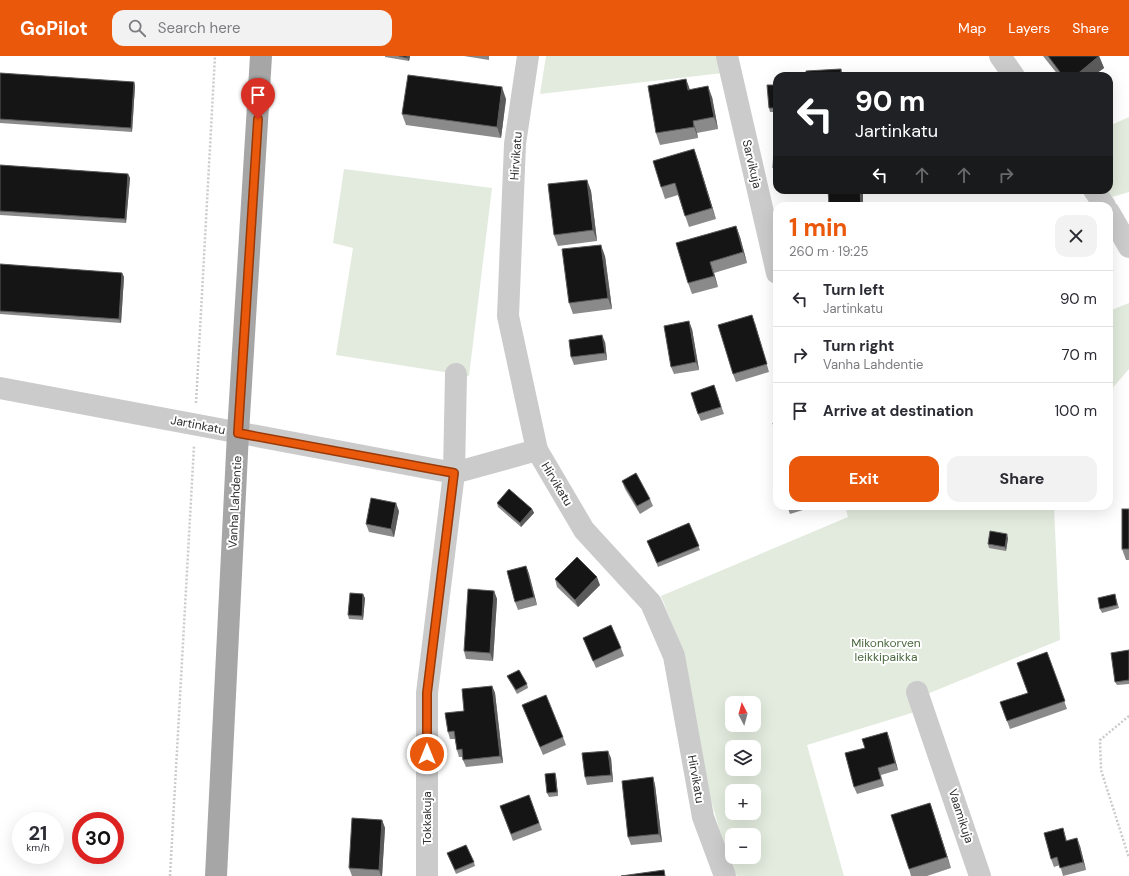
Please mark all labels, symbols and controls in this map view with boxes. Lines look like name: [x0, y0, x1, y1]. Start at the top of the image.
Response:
search box: [112, 10, 392, 46]
text: GoPilot: [20, 16, 88, 41]
icon: search: [126, 17, 148, 39]
text: Search here: [158, 18, 241, 38]
text: Map: [958, 19, 986, 37]
text: Layers: [1008, 19, 1050, 37]
text: Share: [1072, 19, 1109, 37]
pin: [241, 78, 275, 119]
text: 90 m: [855, 83, 925, 120]
icon: arrive: [247, 84, 269, 106]
icon: left: [789, 88, 841, 140]
text: Jartinkatu: [855, 119, 938, 143]
street label: Hirvikatu: [506, 131, 526, 181]
street label: Sarvikuja: [739, 138, 765, 190]
icon: left: [869, 164, 891, 186]
icon: ahead: [911, 164, 933, 186]
icon: ahead: [953, 164, 975, 186]
icon: right: [995, 164, 1017, 186]
text: 1 min: [789, 212, 847, 243]
button: close: [1055, 215, 1097, 257]
text: 260 m · 19:25: [789, 243, 868, 260]
text: Turn left: [823, 280, 884, 300]
icon: left: [789, 288, 811, 310]
text: 90 m: [1060, 289, 1097, 309]
text: Jartinkatu: [823, 300, 883, 317]
text: Turn right: [823, 336, 894, 356]
icon: right: [789, 344, 811, 366]
text: 70 m: [1062, 345, 1097, 365]
text: Vanha Lahdentie: [823, 356, 924, 373]
icon: arrive: [789, 400, 811, 422]
text: Arrive at destination: [823, 401, 974, 421]
text: 100 m: [1054, 401, 1097, 421]
street label: Jartinkatu: [169, 412, 227, 438]
street label: Vanha Lahdentie: [225, 455, 245, 549]
button: Exit: [789, 456, 939, 502]
button: Share: [947, 456, 1097, 502]
street label: Hirvikatu: [538, 459, 576, 509]
park label: Mikonkorven leikkipaikka: [851, 635, 921, 665]
north arrow: [725, 696, 761, 732]
map controls: [725, 696, 761, 864]
position arrow: [406, 733, 448, 775]
button: layers: [725, 740, 761, 776]
street label: Hirvikatu: [684, 754, 708, 804]
button: +: [725, 784, 761, 820]
street label: Vaamikuja: [945, 787, 977, 845]
street label: Tokkakuja: [419, 791, 435, 845]
speed limit sign: 30: [72, 812, 124, 864]
text: 21: [29, 820, 47, 846]
button: −: [725, 828, 761, 864]
text: km/h: [26, 841, 50, 854]

